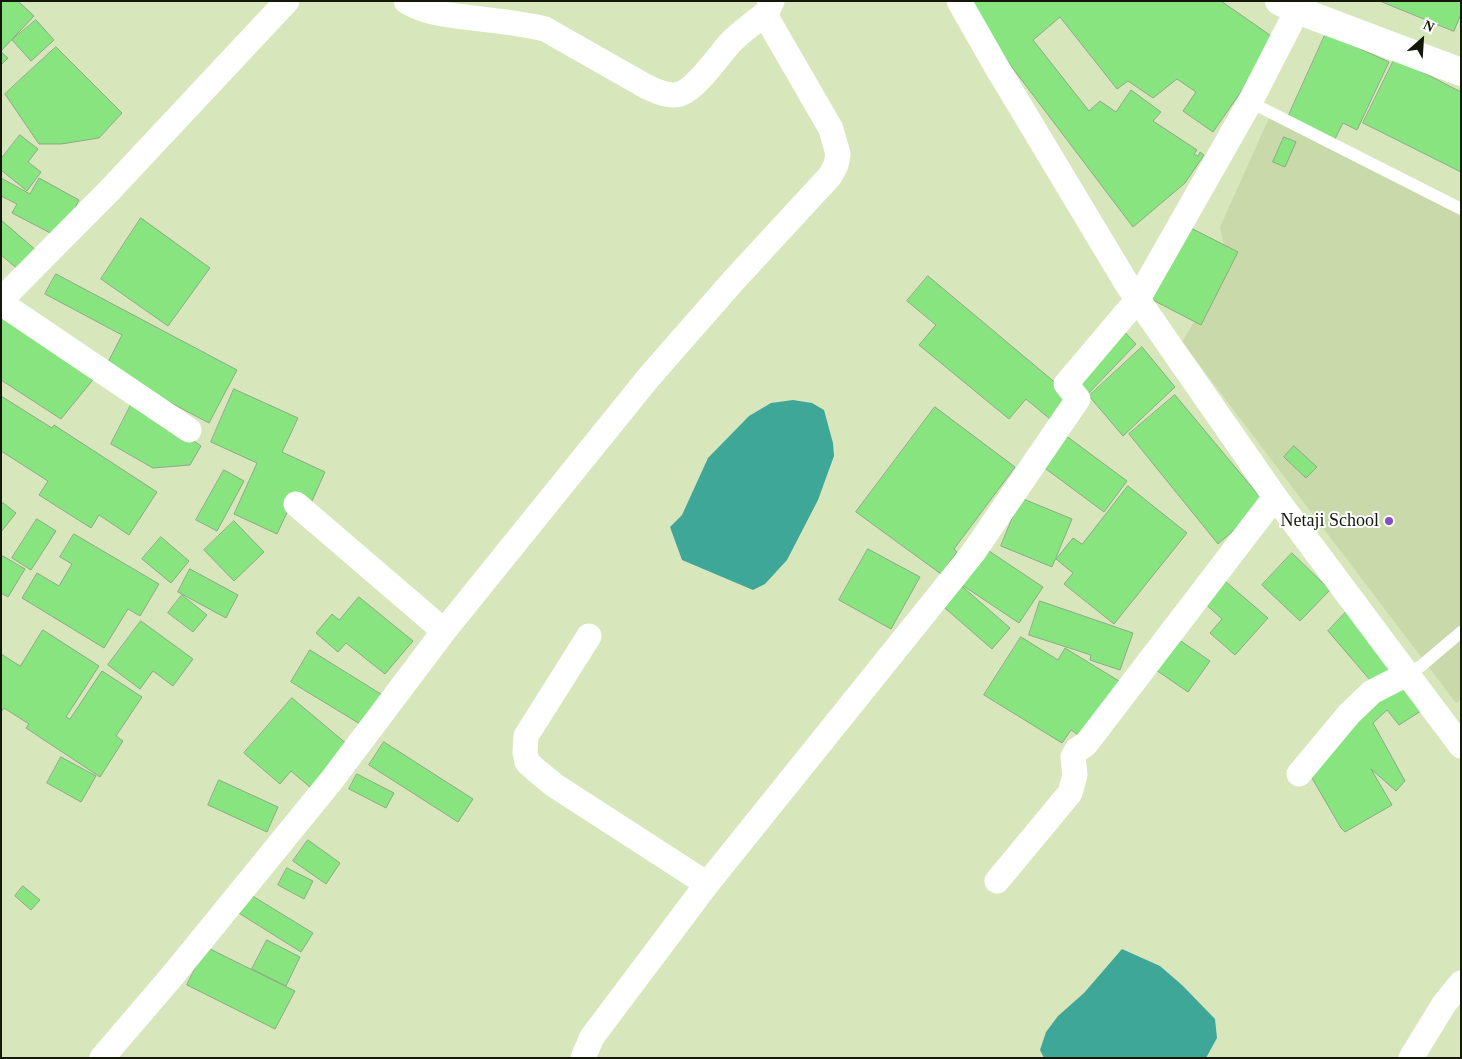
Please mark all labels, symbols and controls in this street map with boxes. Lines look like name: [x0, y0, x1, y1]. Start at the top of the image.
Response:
north arrow: [1397, 15, 1447, 65]
text: N: [1421, 17, 1437, 35]
place label: Netaji School: [1281, 510, 1379, 532]
marker: Netaji School: [1383, 515, 1395, 527]

